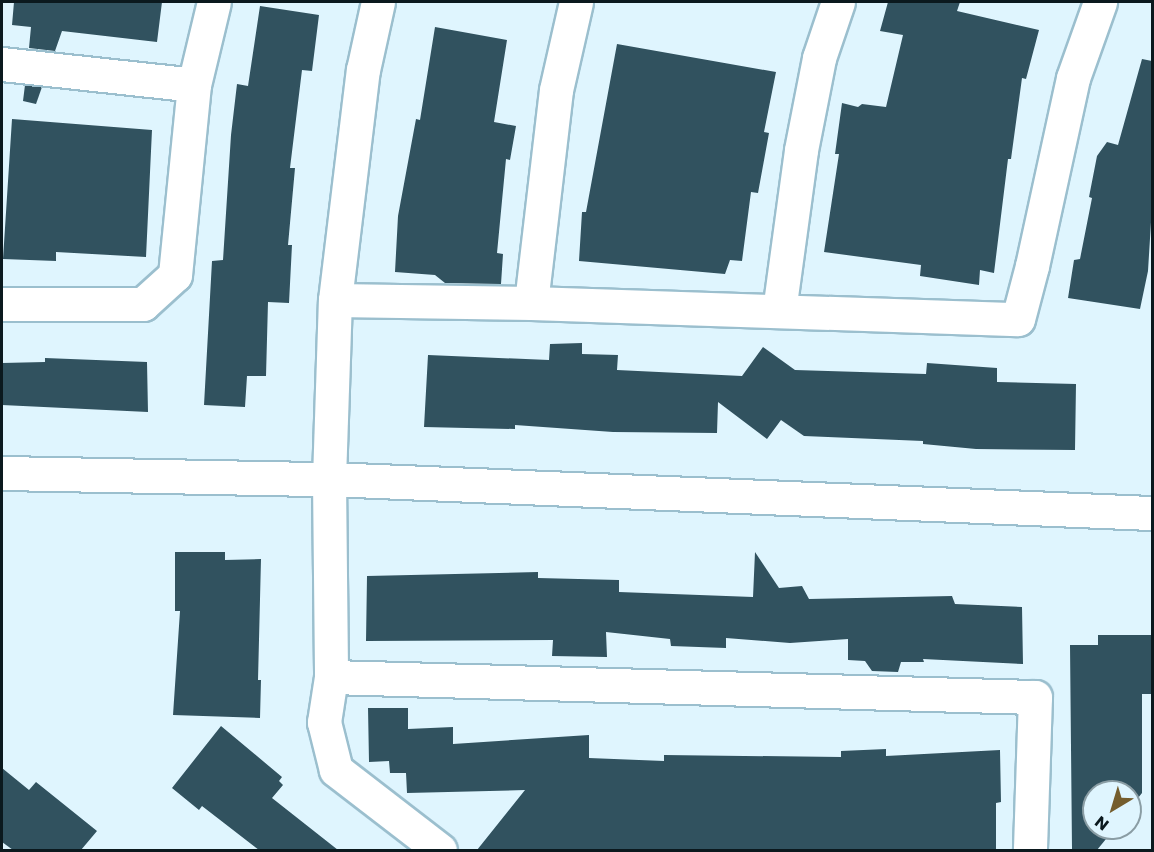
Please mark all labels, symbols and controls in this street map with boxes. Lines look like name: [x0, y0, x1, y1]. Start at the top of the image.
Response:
north arrow: [1082, 780, 1142, 840]
text: N: [1090, 810, 1114, 836]

